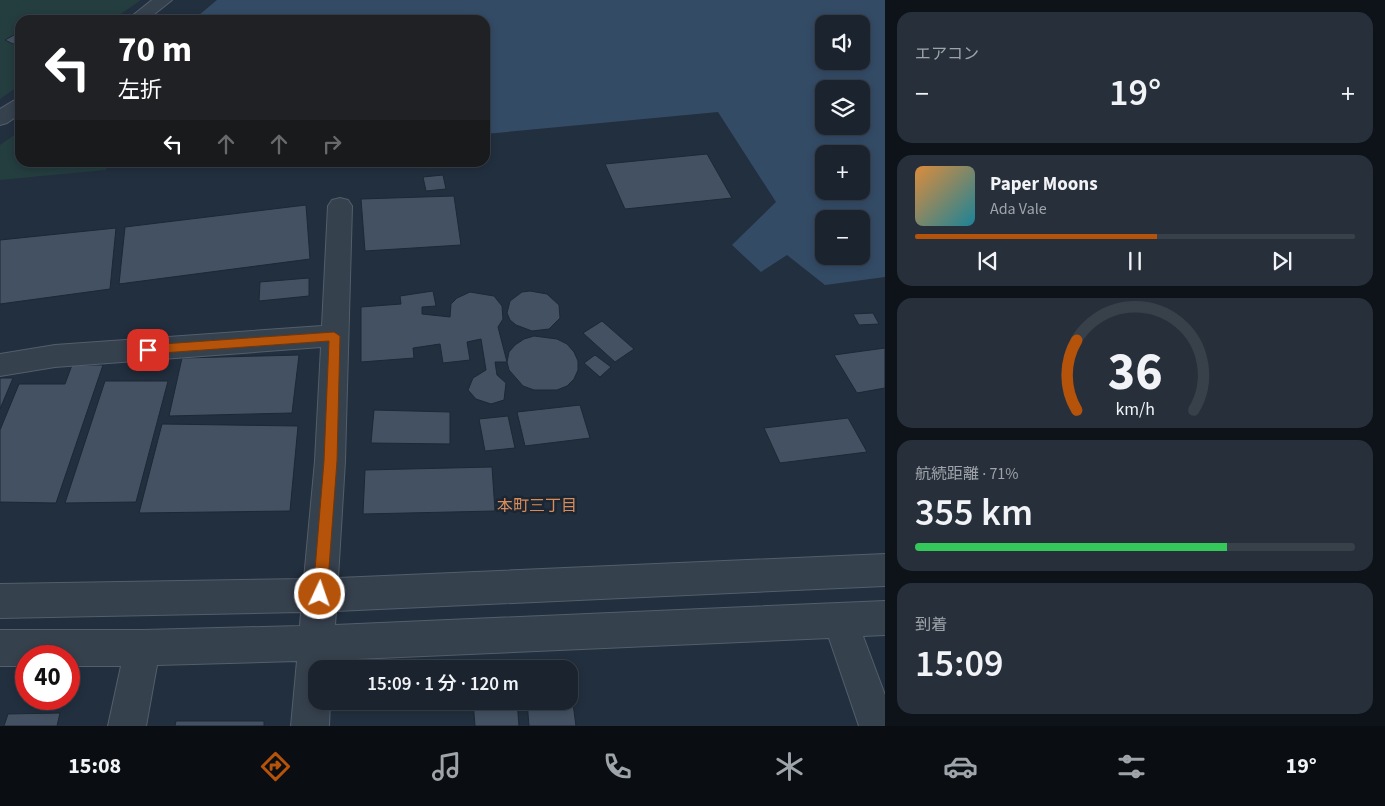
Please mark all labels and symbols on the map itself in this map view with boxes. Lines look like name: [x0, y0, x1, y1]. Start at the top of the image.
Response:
pin: [127, 329, 169, 371]
district label: 本町三丁目: [497, 495, 577, 517]
position arrow: [293, 567, 345, 619]
speed limit sign: 40: [15, 645, 80, 710]

